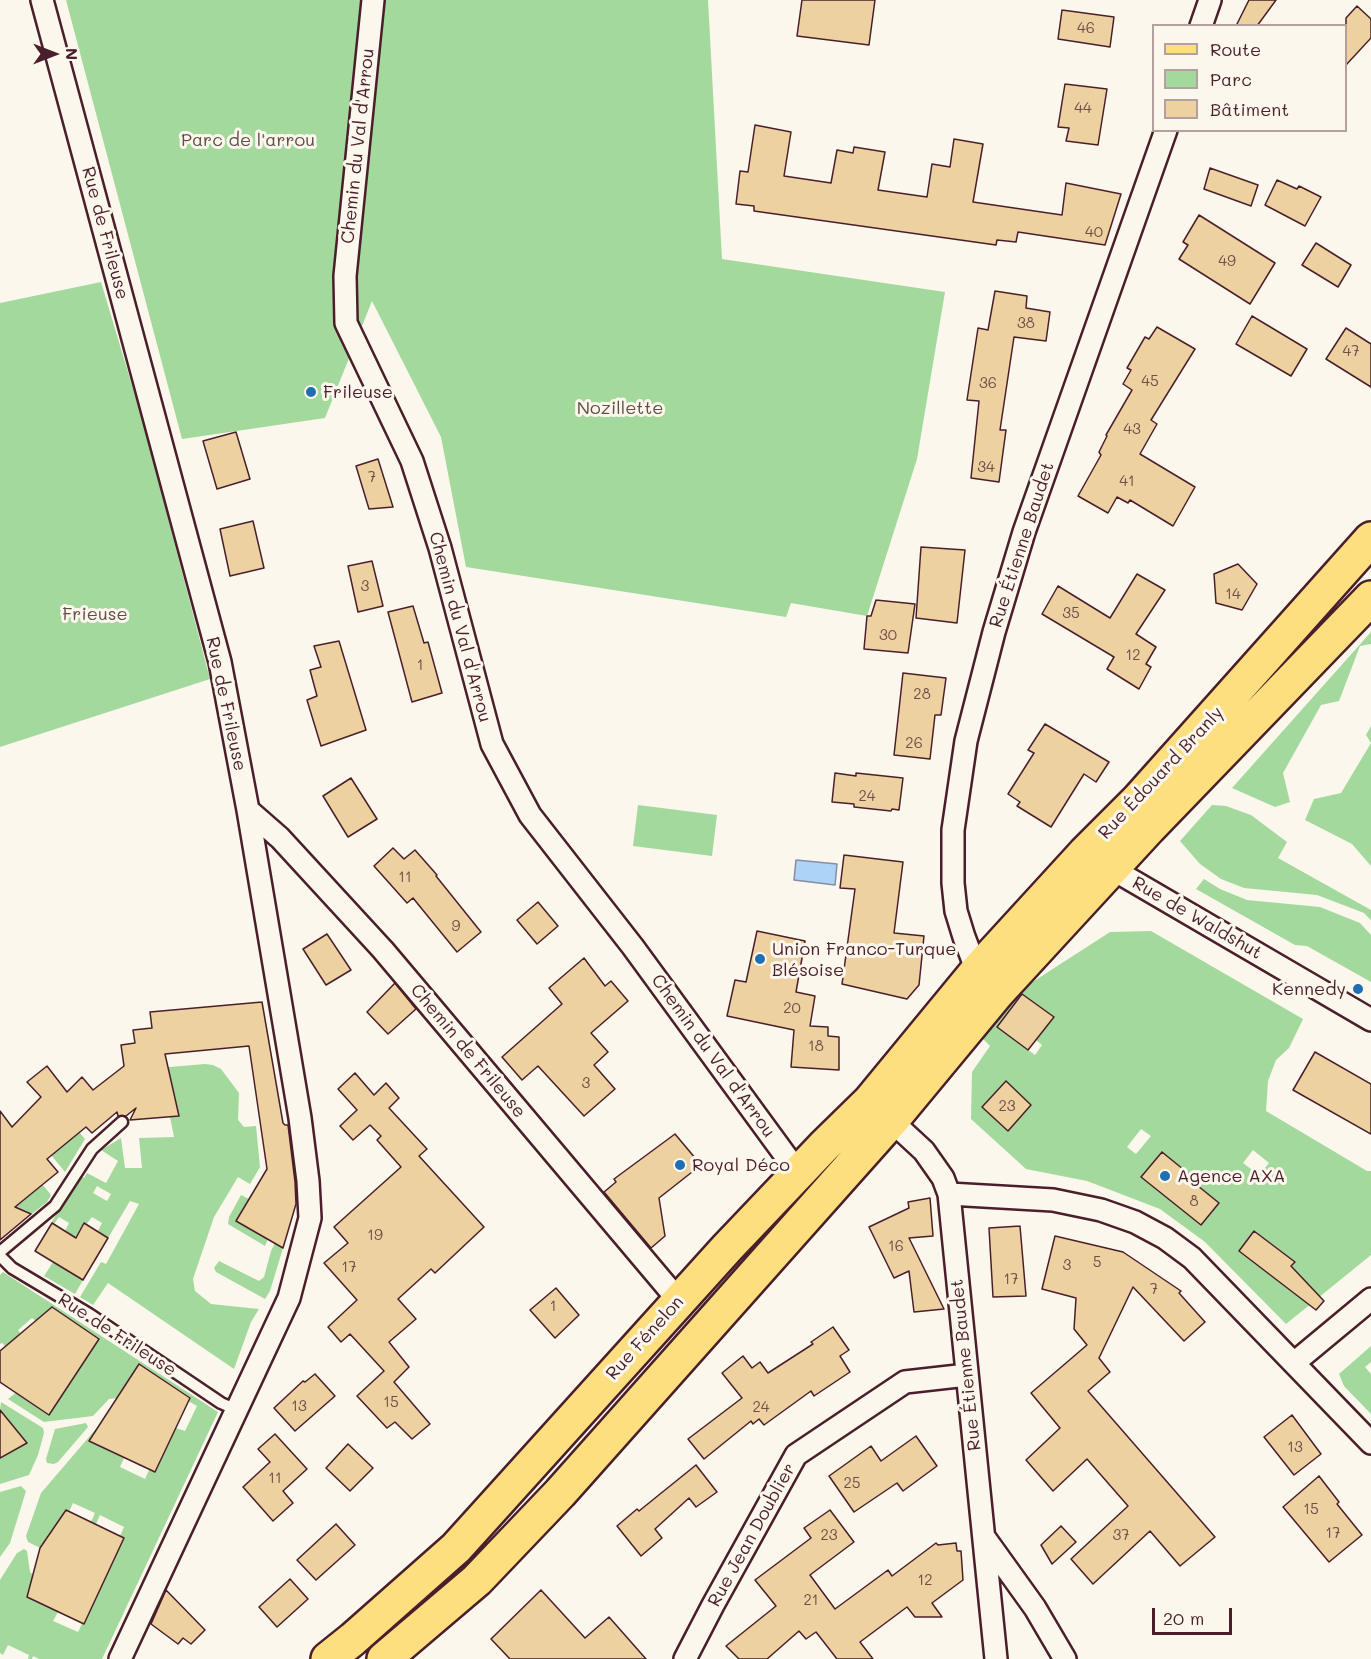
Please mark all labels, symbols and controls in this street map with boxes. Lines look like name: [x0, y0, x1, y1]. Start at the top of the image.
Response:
house number: 46: [1077, 19, 1095, 37]
north arrow: [24, 24, 84, 84]
legend: [1152, 24, 1347, 132]
text: Route: [1210, 37, 1261, 61]
street label: Chemin du Val d'Arrou: [337, 47, 379, 245]
text: N: [62, 48, 83, 60]
text: Parc: [1210, 67, 1252, 91]
text: Bâtiment: [1210, 97, 1289, 121]
house number: 44: [1074, 99, 1092, 117]
park label: Parc de l'arrou: [181, 129, 315, 151]
street label: Rue de Frileuse: [77, 164, 133, 302]
house number: 40: [1085, 223, 1103, 241]
house number: 49: [1218, 252, 1236, 270]
house number: 38: [1017, 314, 1035, 332]
house number: 47: [1342, 342, 1360, 360]
house number: 45: [1141, 372, 1159, 390]
house number: 36: [979, 374, 997, 392]
place label: Frileuse: [323, 381, 393, 403]
marker: Frileuse: [304, 385, 318, 399]
park label: Nozillette: [577, 397, 663, 419]
house number: 43: [1123, 420, 1141, 438]
house number: 34: [977, 458, 995, 476]
street label: Rue Étienne Baudet: [985, 460, 1059, 630]
house number: 7: [368, 468, 376, 486]
house number: 41: [1119, 472, 1135, 490]
street label: Chemin du Val d'Arrou: [424, 529, 496, 725]
house number: 3: [361, 577, 369, 595]
house number: 14: [1225, 585, 1241, 603]
park label: Frieuse: [62, 603, 128, 625]
house number: 35: [1062, 604, 1080, 622]
house number: 30: [879, 626, 897, 644]
street label: Rue de Frileuse: [201, 635, 251, 773]
house number: 12: [1125, 646, 1141, 664]
house number: 1: [417, 656, 423, 674]
house number: 28: [913, 685, 931, 703]
street label: Rue Édouard Branly: [1094, 702, 1228, 844]
house number: 26: [905, 734, 923, 752]
house number: 24: [858, 787, 876, 805]
house number: 11: [398, 868, 412, 886]
street label: Rue de Waldshut: [1128, 872, 1266, 964]
house number: 9: [452, 917, 460, 935]
place label: Union Franco-Turque Blésoise: [772, 938, 956, 980]
marker: Union Franco-Turque Blésoise: [753, 952, 767, 966]
street label: Chemin du Val d'Arrou: [647, 970, 779, 1142]
place label: Kennedy: [1272, 978, 1346, 1000]
street label: Chemin de Frileuse: [406, 980, 530, 1122]
marker: Kennedy: [1351, 982, 1365, 996]
house number: 20: [783, 999, 801, 1017]
house number: 18: [808, 1037, 824, 1055]
house number: 3: [582, 1074, 590, 1092]
house number: 23: [998, 1097, 1016, 1115]
place label: Royal Déco: [692, 1154, 790, 1176]
marker: Royal Déco: [673, 1158, 687, 1172]
place label: Agence AXA: [1177, 1165, 1285, 1187]
marker: Agence AXA: [1158, 1169, 1172, 1183]
house number: 8: [1189, 1192, 1199, 1210]
house number: 19: [367, 1226, 383, 1244]
house number: 16: [888, 1237, 904, 1255]
house number: 5: [1093, 1253, 1101, 1271]
house number: 3: [1063, 1256, 1071, 1274]
house number: 17: [341, 1258, 357, 1276]
house number: 17: [1003, 1270, 1019, 1288]
street label: Rue Étienne Baudet: [946, 1278, 986, 1452]
house number: 7: [1150, 1280, 1158, 1298]
street label: Rue de Frileuse: [54, 1289, 180, 1381]
street label: Rue Fénelon: [602, 1291, 688, 1385]
house number: 1: [550, 1297, 556, 1315]
house number: 15: [383, 1393, 399, 1411]
house number: 13: [291, 1397, 307, 1415]
house number: 24: [752, 1398, 770, 1416]
house number: 13: [1287, 1438, 1303, 1456]
street label: Rue Jean Doublier: [704, 1459, 800, 1611]
house number: 11: [268, 1469, 282, 1487]
house number: 25: [843, 1474, 861, 1492]
house number: 15: [1303, 1500, 1319, 1518]
house number: 17: [1325, 1524, 1341, 1542]
house number: 23: [820, 1526, 838, 1544]
house number: 37: [1112, 1526, 1130, 1544]
house number: 12: [917, 1571, 933, 1589]
house number: 21: [803, 1591, 819, 1609]
scale bar: [1155, 1596, 1234, 1634]
text: 20 m: [1163, 1606, 1204, 1630]

